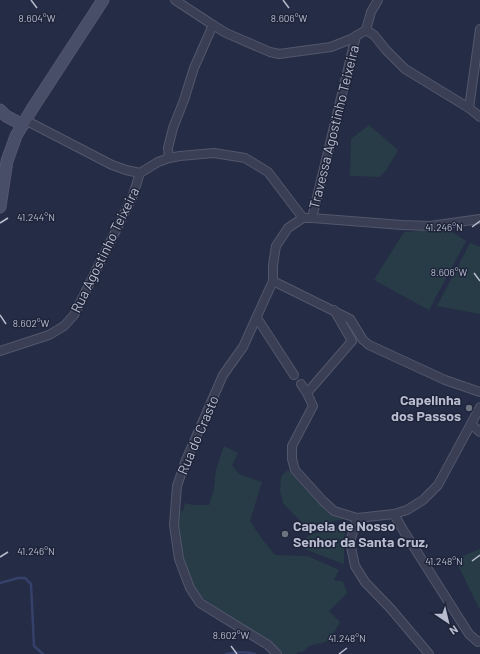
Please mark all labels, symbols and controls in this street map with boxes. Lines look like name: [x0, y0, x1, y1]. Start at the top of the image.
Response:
text: 8.604°W: [19, 12, 56, 24]
text: 8.606°W: [271, 12, 307, 24]
street label: Travessa Agostinho Teixeira: [305, 43, 362, 210]
street label: Rua Agostinho Teixeira: [67, 184, 142, 315]
text: 41.244°N: [17, 211, 55, 223]
text: 41.246°N: [425, 221, 463, 233]
text: 8.606°W: [431, 266, 467, 278]
text: 8.602°W: [13, 317, 50, 329]
place label: Capelinha dos Passos: [391, 391, 461, 424]
street label: Rua do Crasto: [173, 393, 222, 477]
marker: Capelinha dos Passos: [464, 403, 474, 413]
place label: Capela de Nosso Senhor da Santa Cruz,: [293, 517, 429, 550]
marker: Capela de Nosso Senhor da Santa Cruz,: [280, 529, 290, 539]
text: 41.246°N: [17, 545, 55, 557]
text: 41.248°N: [425, 555, 463, 567]
north arrow: [428, 602, 468, 642]
text: N: [447, 623, 461, 638]
text: 8.602°W: [213, 629, 250, 641]
text: 41.248°N: [328, 632, 366, 644]

